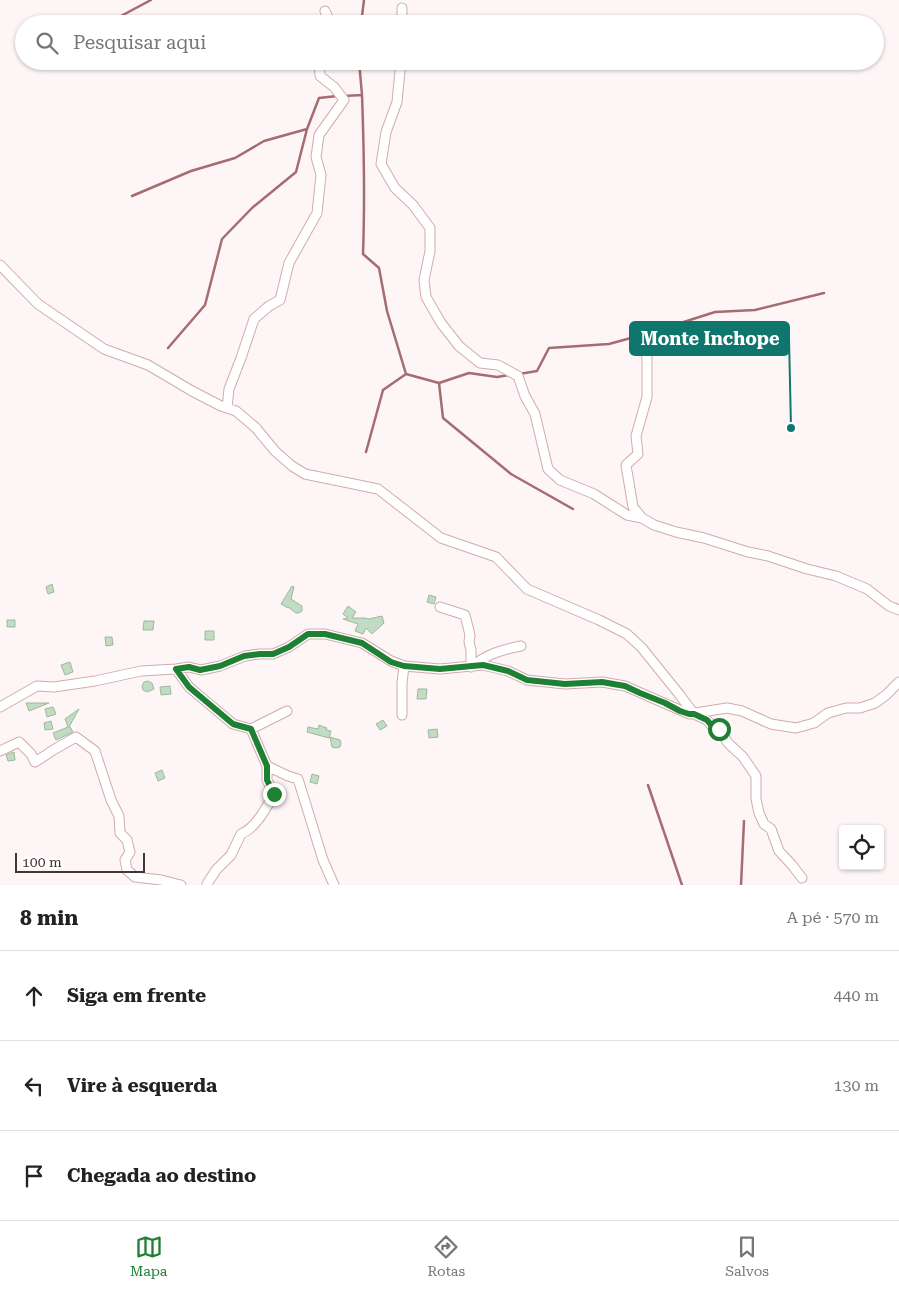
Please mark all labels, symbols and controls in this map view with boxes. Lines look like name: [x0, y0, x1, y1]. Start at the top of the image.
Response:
search box: [15, 15, 884, 70]
icon: search: [33, 29, 61, 57]
text: Pesquisar aqui: [73, 31, 206, 54]
callout: Monte Inchope: [630, 322, 789, 355]
text: Monte Inchope: [640, 328, 780, 349]
route start: [708, 718, 731, 741]
route end: [263, 783, 286, 806]
map controls: [839, 825, 884, 870]
button: locate: [839, 825, 884, 870]
scale bar: [15, 850, 145, 873]
text: 100 m: [22, 854, 62, 870]
text: 8 min: [20, 906, 78, 930]
text: A pé · 570 m: [787, 908, 879, 927]
icon: ahead: [20, 982, 48, 1010]
text: Siga em frente: [67, 984, 206, 1007]
text: 440 m: [833, 986, 879, 1005]
icon: left: [20, 1072, 48, 1100]
text: Vire à esquerda: [67, 1074, 217, 1097]
text: 130 m: [833, 1076, 879, 1095]
icon: arrive: [20, 1162, 48, 1190]
text: Chegada ao destino: [67, 1164, 256, 1187]
tab: Mapa: [130, 1233, 167, 1279]
tab: Rotas: [428, 1233, 465, 1279]
tab: Salvos: [725, 1233, 769, 1279]

